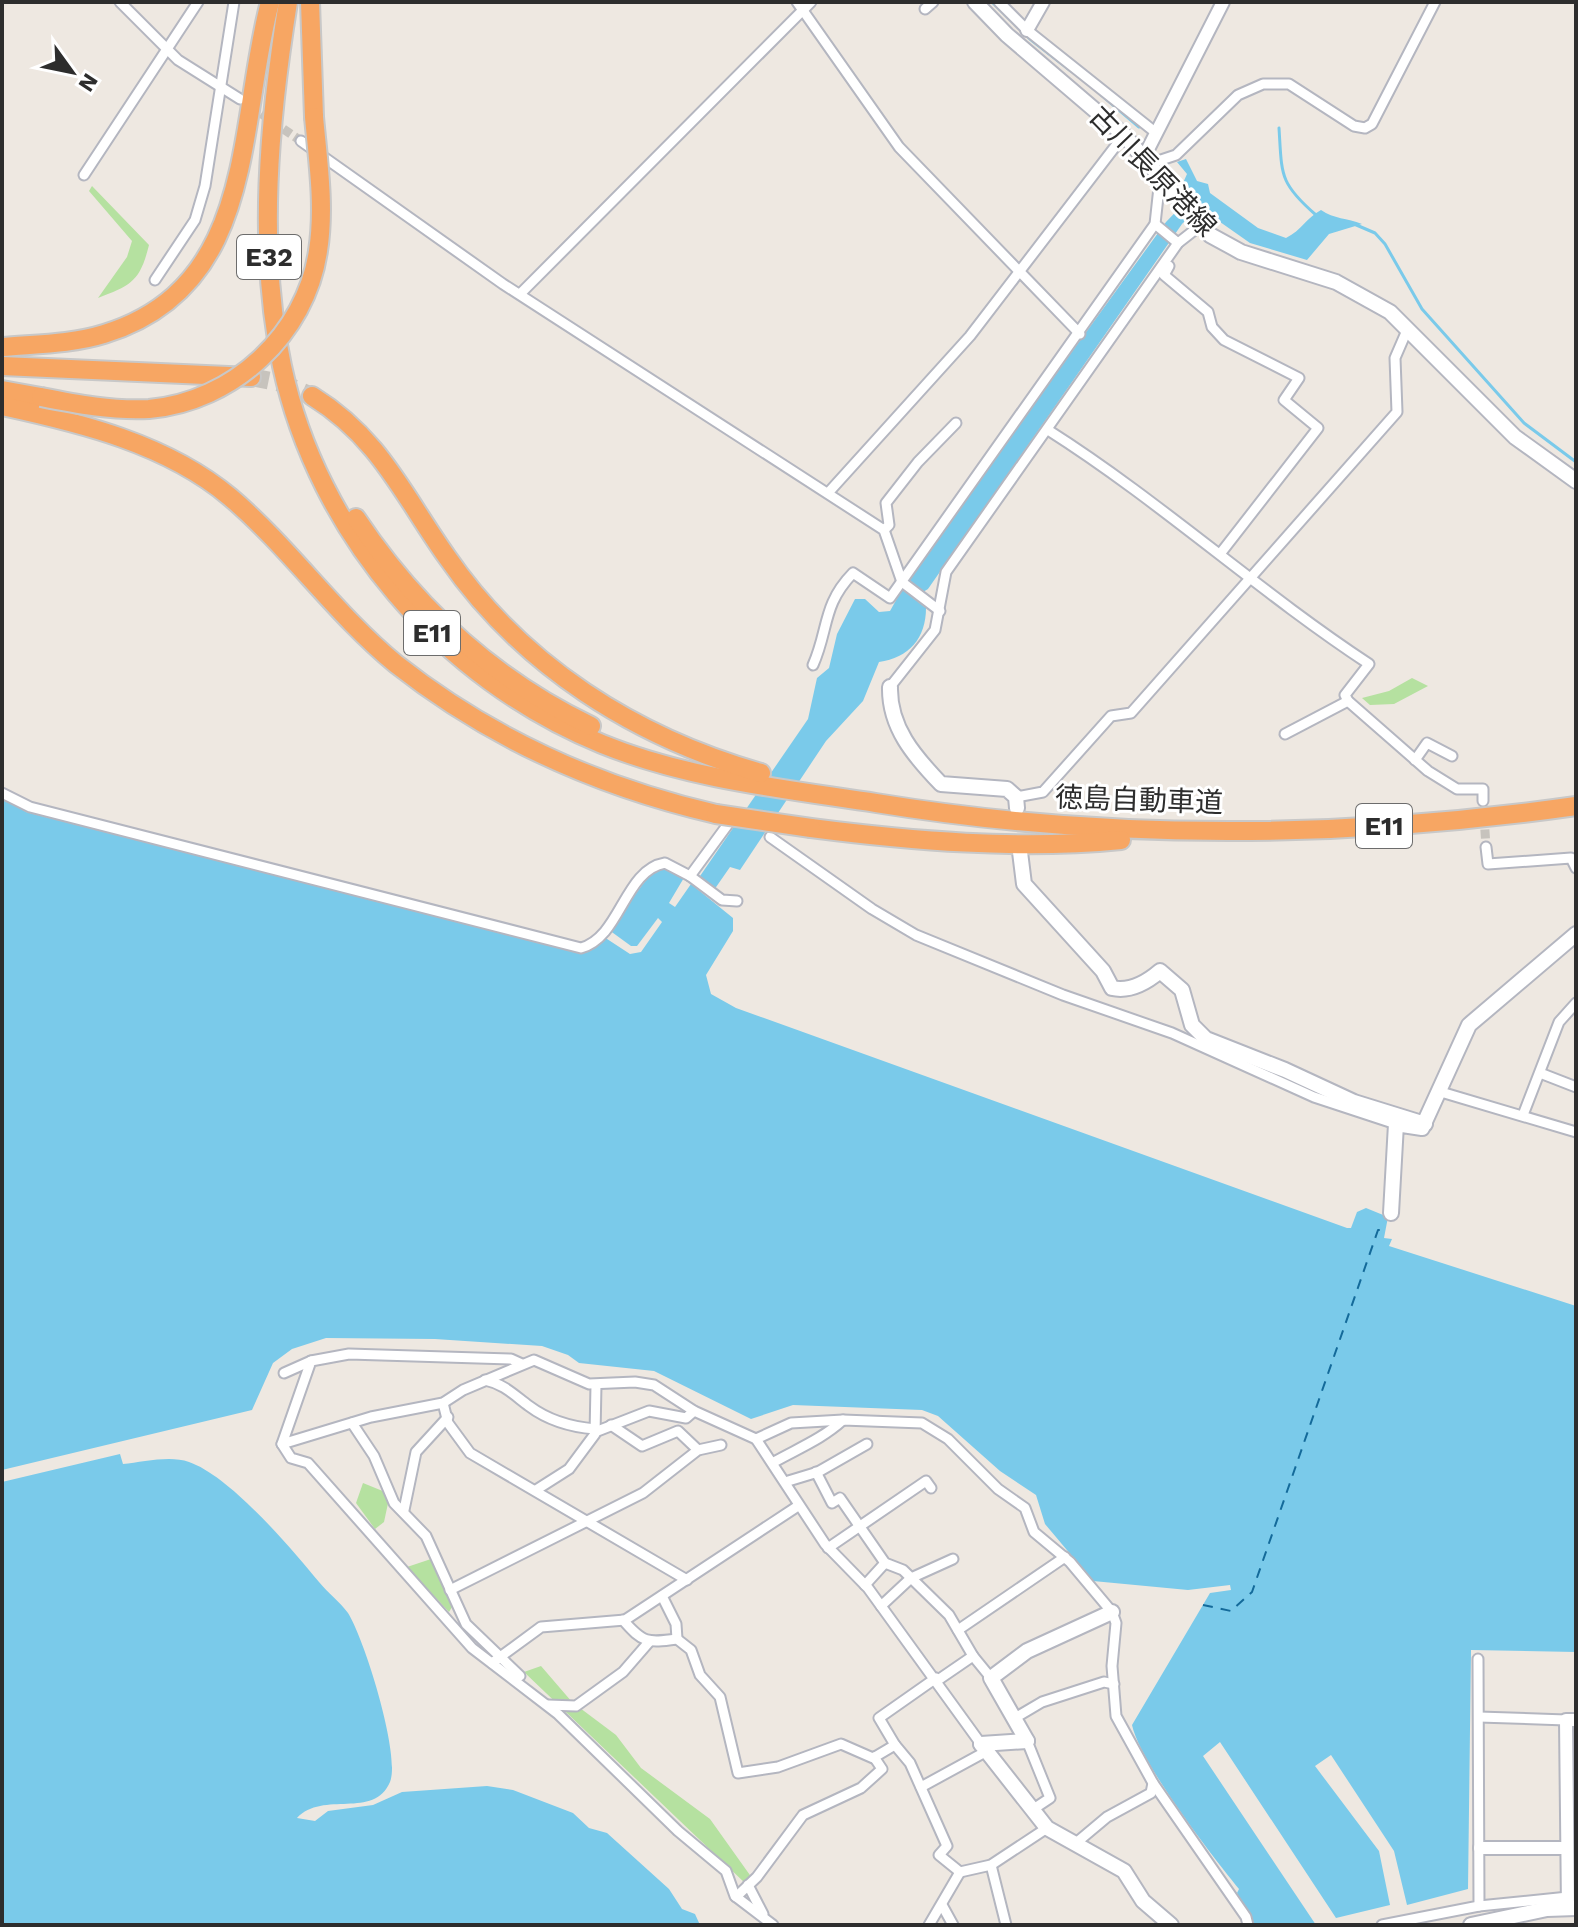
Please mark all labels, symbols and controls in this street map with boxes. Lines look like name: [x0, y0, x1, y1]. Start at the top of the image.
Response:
north arrow: [32, 32, 112, 112]
text: N: [73, 69, 103, 96]
street label: 古川長原港線: [1083, 99, 1223, 243]
road number: E32: [237, 235, 301, 279]
road number: E11: [404, 611, 460, 655]
street label: 徳島自動車道: [1054, 781, 1224, 819]
road number: E11: [1356, 804, 1412, 848]

